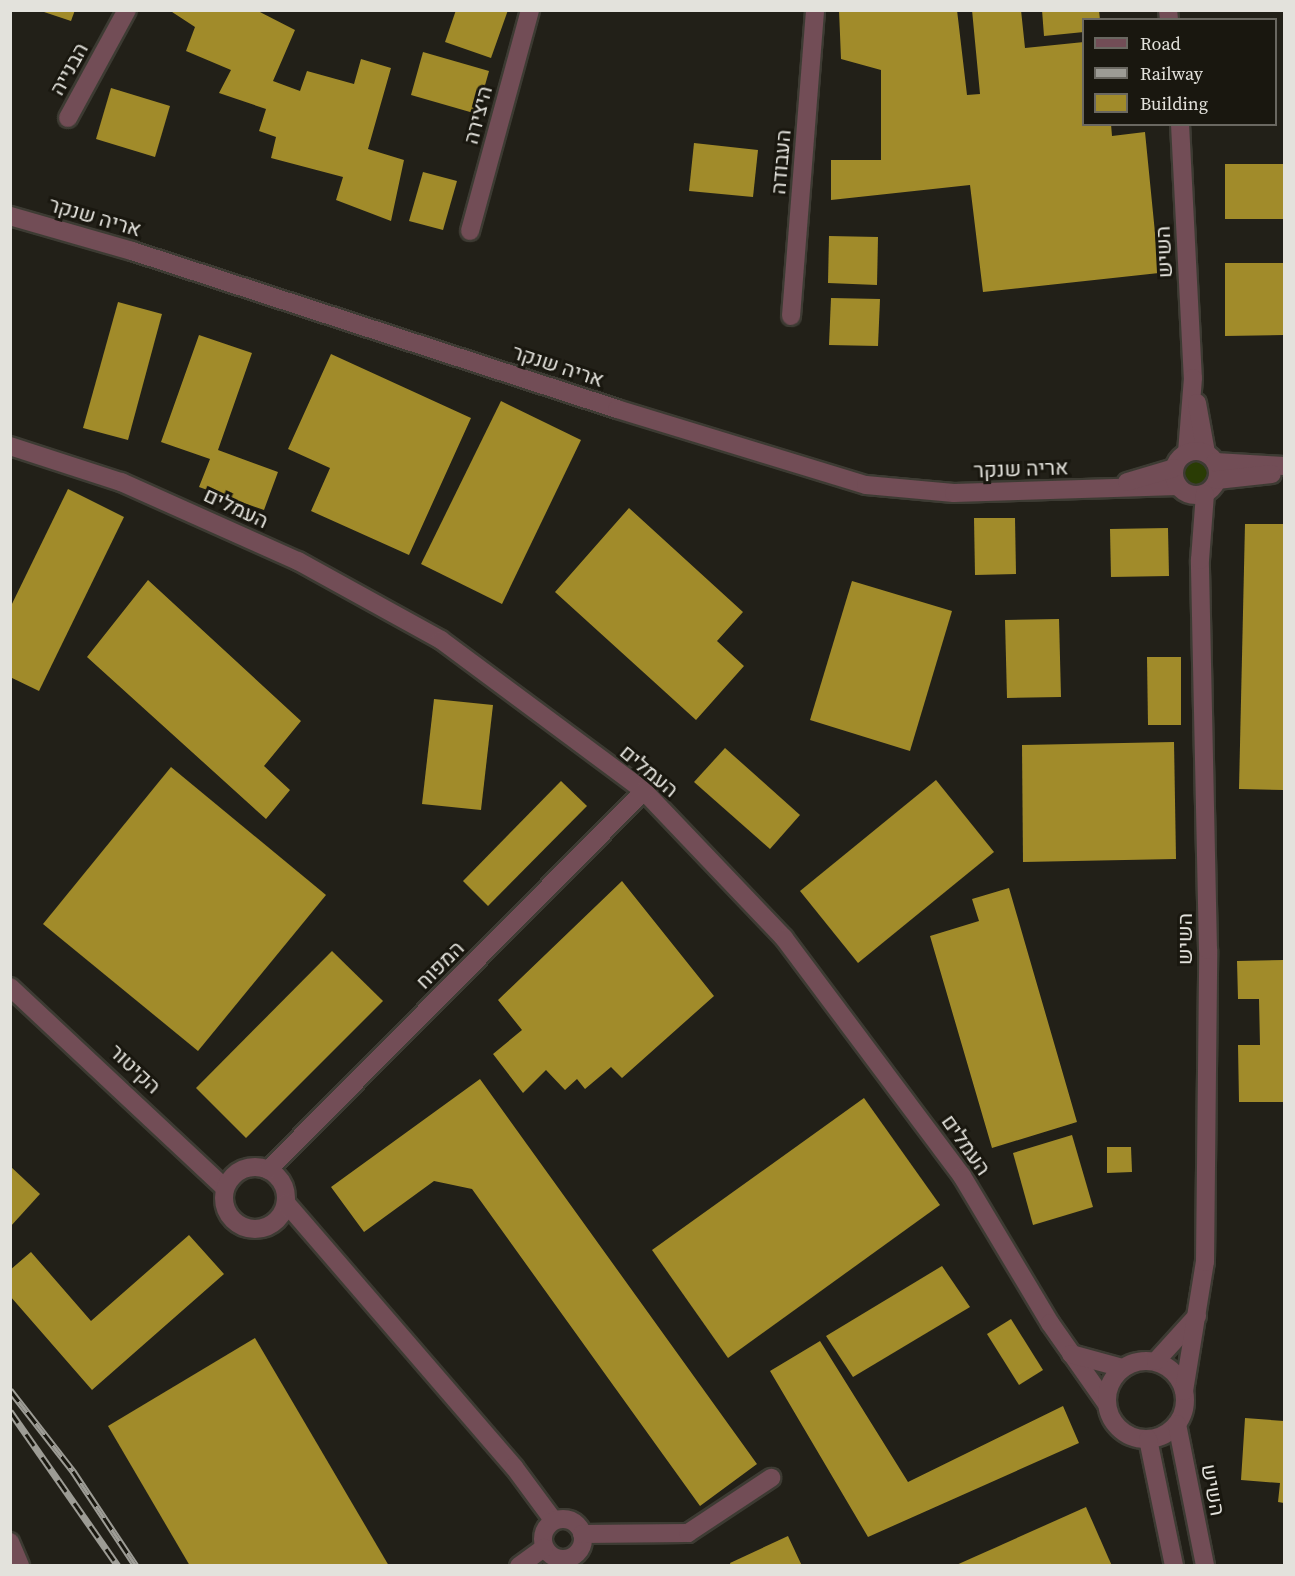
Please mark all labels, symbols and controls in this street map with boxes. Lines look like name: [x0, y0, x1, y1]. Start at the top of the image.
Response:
legend: [1082, 18, 1277, 126]
text: Road: [1140, 31, 1181, 56]
street label: הבנייה: [44, 38, 94, 100]
text: Railway: [1140, 61, 1203, 86]
street label: היצירה: [458, 83, 498, 147]
text: Building: [1140, 91, 1208, 116]
street label: העבודה: [766, 129, 796, 195]
street label: אריה שנקר: [46, 192, 144, 242]
street label: השיש: [1150, 225, 1178, 279]
street label: אריה שנקר: [509, 339, 607, 393]
street label: אריה שנקר: [973, 455, 1069, 483]
street label: העמלים: [200, 482, 272, 534]
street label: העמלים: [615, 739, 683, 803]
street label: השיש: [1172, 913, 1198, 965]
street label: המפוח: [411, 936, 469, 994]
street label: הקיטור: [104, 1039, 166, 1099]
street label: העמלים: [936, 1110, 996, 1180]
street label: השיש: [1196, 1462, 1230, 1518]

